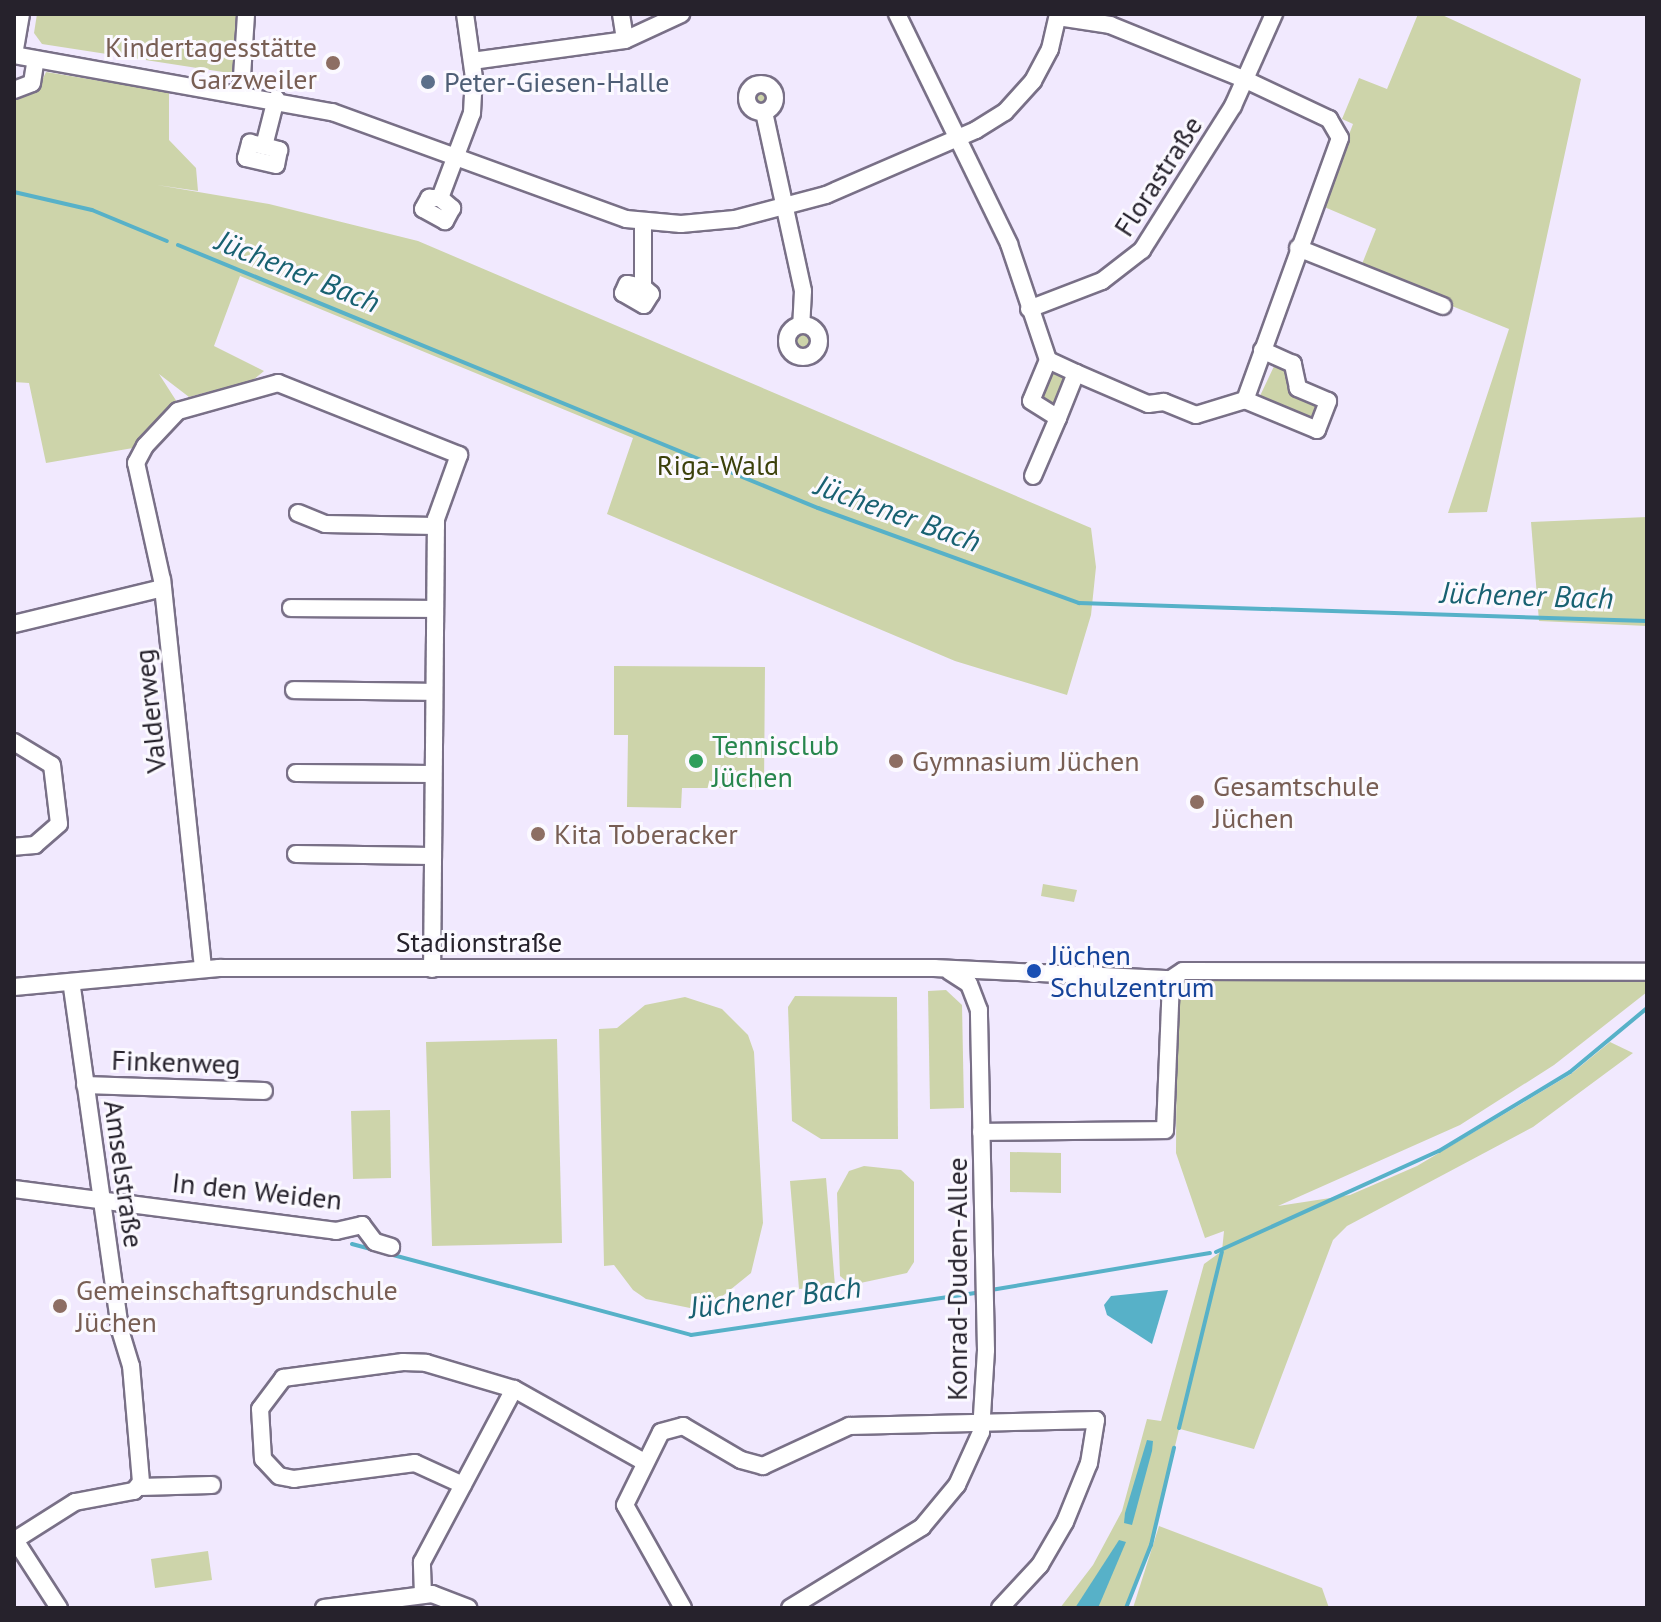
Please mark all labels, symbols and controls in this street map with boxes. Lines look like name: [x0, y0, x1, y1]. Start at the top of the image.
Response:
place label: Kindertagesstätte Garzweiler: [105, 30, 317, 96]
marker: Kindertagesstätte Garzweiler: [324, 54, 342, 72]
place label: Peter-Giesen-Halle: [444, 65, 669, 99]
marker: Peter-Giesen-Halle: [419, 73, 437, 91]
street label: Florastraße: [1107, 110, 1209, 242]
water label: Jüchener Bach: [211, 222, 385, 320]
park label: Riga-Wald: [657, 448, 779, 482]
water label: Jüchener Bach: [810, 466, 986, 560]
water label: Jüchener Bach: [1440, 574, 1614, 616]
street label: Valderweg: [127, 647, 173, 775]
place label: Tennisclub Jüchen: [712, 728, 839, 794]
place label: Gymnasium Jüchen: [912, 744, 1139, 778]
marker: Tennisclub Jüchen: [687, 752, 705, 770]
marker: Gymnasium Jüchen: [887, 752, 905, 770]
place label: Gesamtschule Jüchen: [1213, 769, 1379, 835]
marker: Gesamtschule Jüchen: [1188, 793, 1206, 811]
place label: Kita Toberacker: [554, 817, 739, 851]
marker: Kita Toberacker: [529, 825, 547, 843]
street label: Stadionstraße: [396, 925, 562, 959]
place label: Jüchen Schulzentrum: [1050, 938, 1215, 1004]
marker: Jüchen Schulzentrum: [1025, 962, 1043, 980]
street label: Finkenweg: [111, 1043, 241, 1081]
street label: Amselstraße: [97, 1098, 151, 1250]
street label: Konrad-Duden-Allee: [940, 1157, 974, 1401]
street label: In den Weiden: [170, 1165, 344, 1217]
water label: Jüchener Bach: [687, 1269, 863, 1325]
place label: Gemeinschaftsgrundschule Jüchen: [76, 1273, 398, 1339]
marker: Gemeinschaftsgrundschule Jüchen: [51, 1297, 69, 1315]

